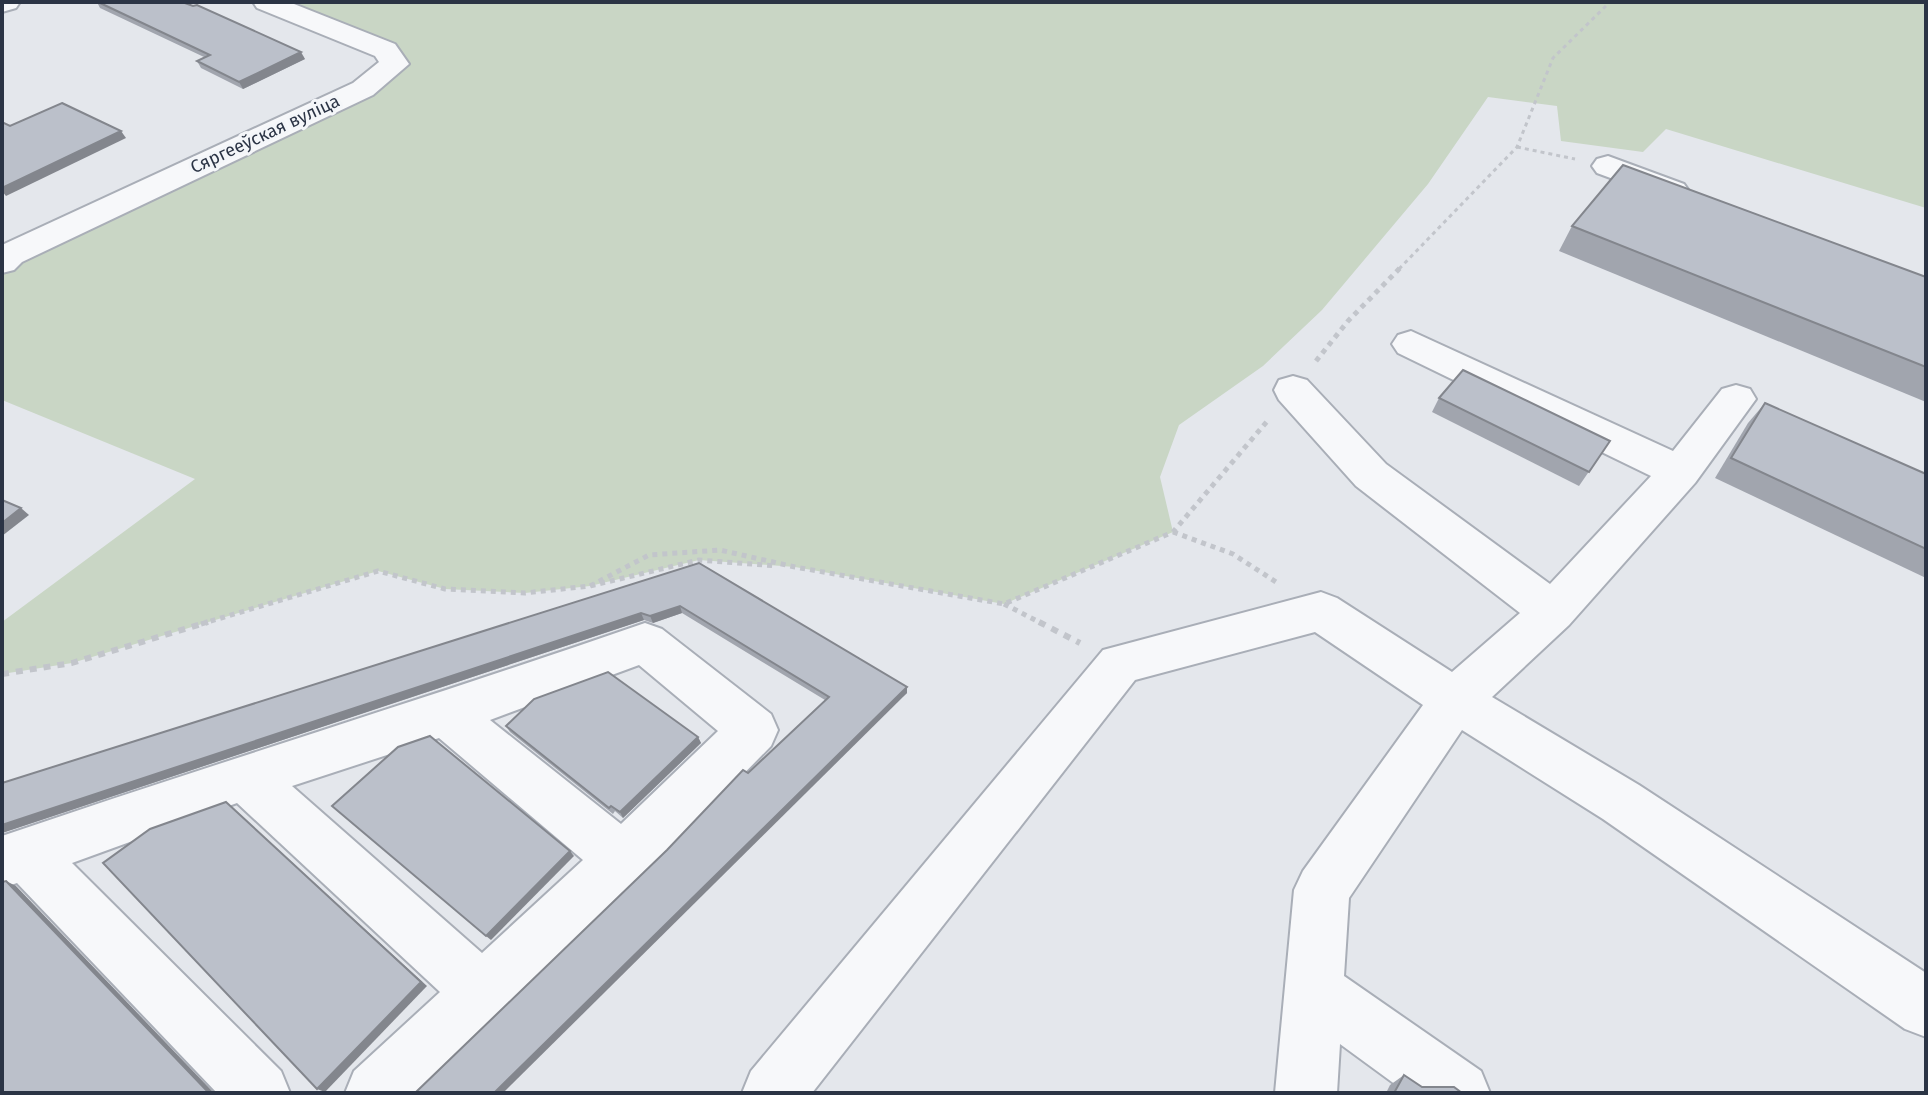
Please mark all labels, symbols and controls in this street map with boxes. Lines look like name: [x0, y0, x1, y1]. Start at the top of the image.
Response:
street label: Сяргееўская вуліца: [187, 90, 343, 178]

